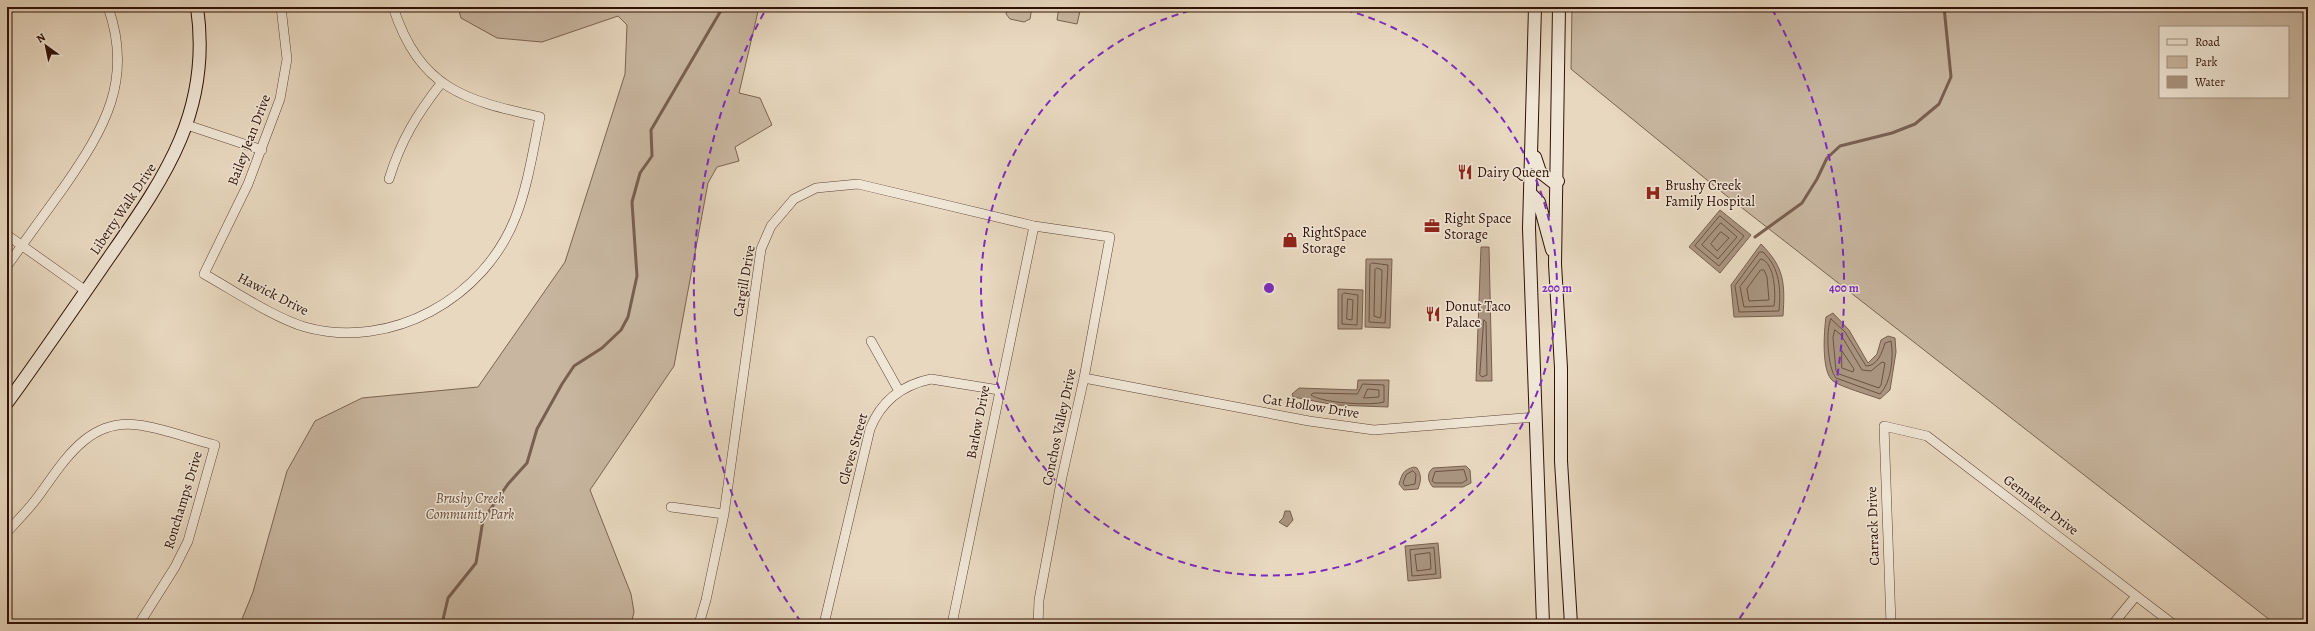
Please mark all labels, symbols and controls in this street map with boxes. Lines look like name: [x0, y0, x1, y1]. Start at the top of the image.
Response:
north arrow: [26, 26, 66, 66]
legend: [2159, 26, 2289, 98]
text: N: [33, 30, 48, 47]
text: Road: [2195, 34, 2221, 50]
text: Park: [2195, 54, 2218, 70]
text: Water: [2194, 74, 2225, 90]
street label: Bailey Jean Drive: [223, 92, 275, 188]
street label: Liberty Walk Drive: [85, 160, 161, 258]
restaurant icon: Dairy Queen: [1456, 163, 1474, 181]
place label: Dairy Queen: [1477, 163, 1550, 182]
place label: Brushy Creek Family Hospital: [1665, 176, 1755, 211]
hospital icon: Brushy Creek Family Hospital: [1644, 184, 1662, 202]
place label: Right Space Storage: [1444, 209, 1512, 244]
office icon: Right Space Storage: [1423, 217, 1441, 235]
place label: RightSpace Storage: [1302, 223, 1367, 258]
shop icon: RightSpace Storage: [1281, 231, 1299, 249]
street label: Cargill Drive: [728, 244, 760, 318]
street label: Hawick Drive: [234, 268, 312, 320]
text: 200 m: [1542, 280, 1572, 296]
text: 400 m: [1829, 280, 1859, 296]
centre of rings: [1262, 281, 1276, 295]
place label: Donut Taco Palace: [1445, 297, 1511, 332]
restaurant icon: Donut Taco Palace: [1424, 305, 1442, 323]
street label: Conchos Valley Drive: [1037, 367, 1081, 487]
street label: Barlow Drive: [962, 384, 994, 460]
street label: Cat Hollow Drive: [1261, 389, 1361, 423]
street label: Cleves Street: [834, 411, 872, 487]
street label: Ronchamps Drive: [159, 449, 207, 551]
street label: Gennaker Drive: [1999, 470, 2083, 540]
street label: Carrack Drive: [1862, 486, 1884, 566]
park label: Brushy Creek Community Park: [426, 489, 514, 524]

